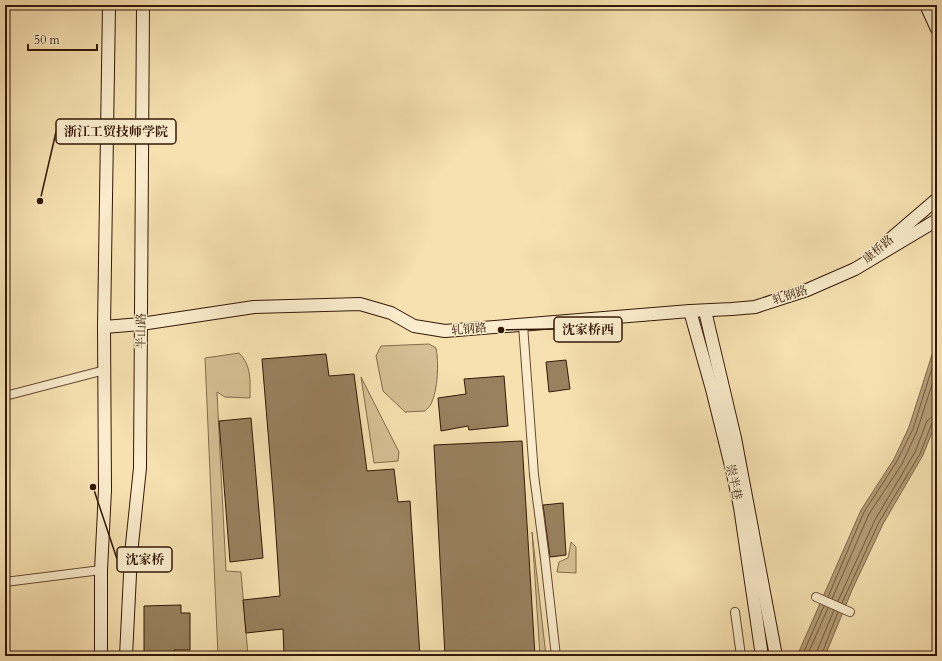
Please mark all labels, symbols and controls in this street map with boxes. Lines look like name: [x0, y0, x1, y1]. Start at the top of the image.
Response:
scale bar: [28, 26, 97, 52]
text: 50 m: [34, 32, 61, 48]
callout: 浙江工贸技师学院: [56, 119, 176, 144]
text: 浙江工贸技师学院: [64, 123, 168, 141]
street label: 康桥路: [859, 231, 897, 267]
street label: 轧钢路: [770, 282, 810, 308]
street label: 半山路: [133, 313, 149, 349]
callout: 沈家桥西: [554, 317, 622, 342]
street label: 轧钢路: [450, 319, 488, 339]
text: 沈家桥西: [562, 321, 614, 339]
street label: 崇半巷: [722, 463, 746, 501]
callout: 沈家桥: [117, 547, 172, 572]
text: 沈家桥: [125, 551, 165, 569]

